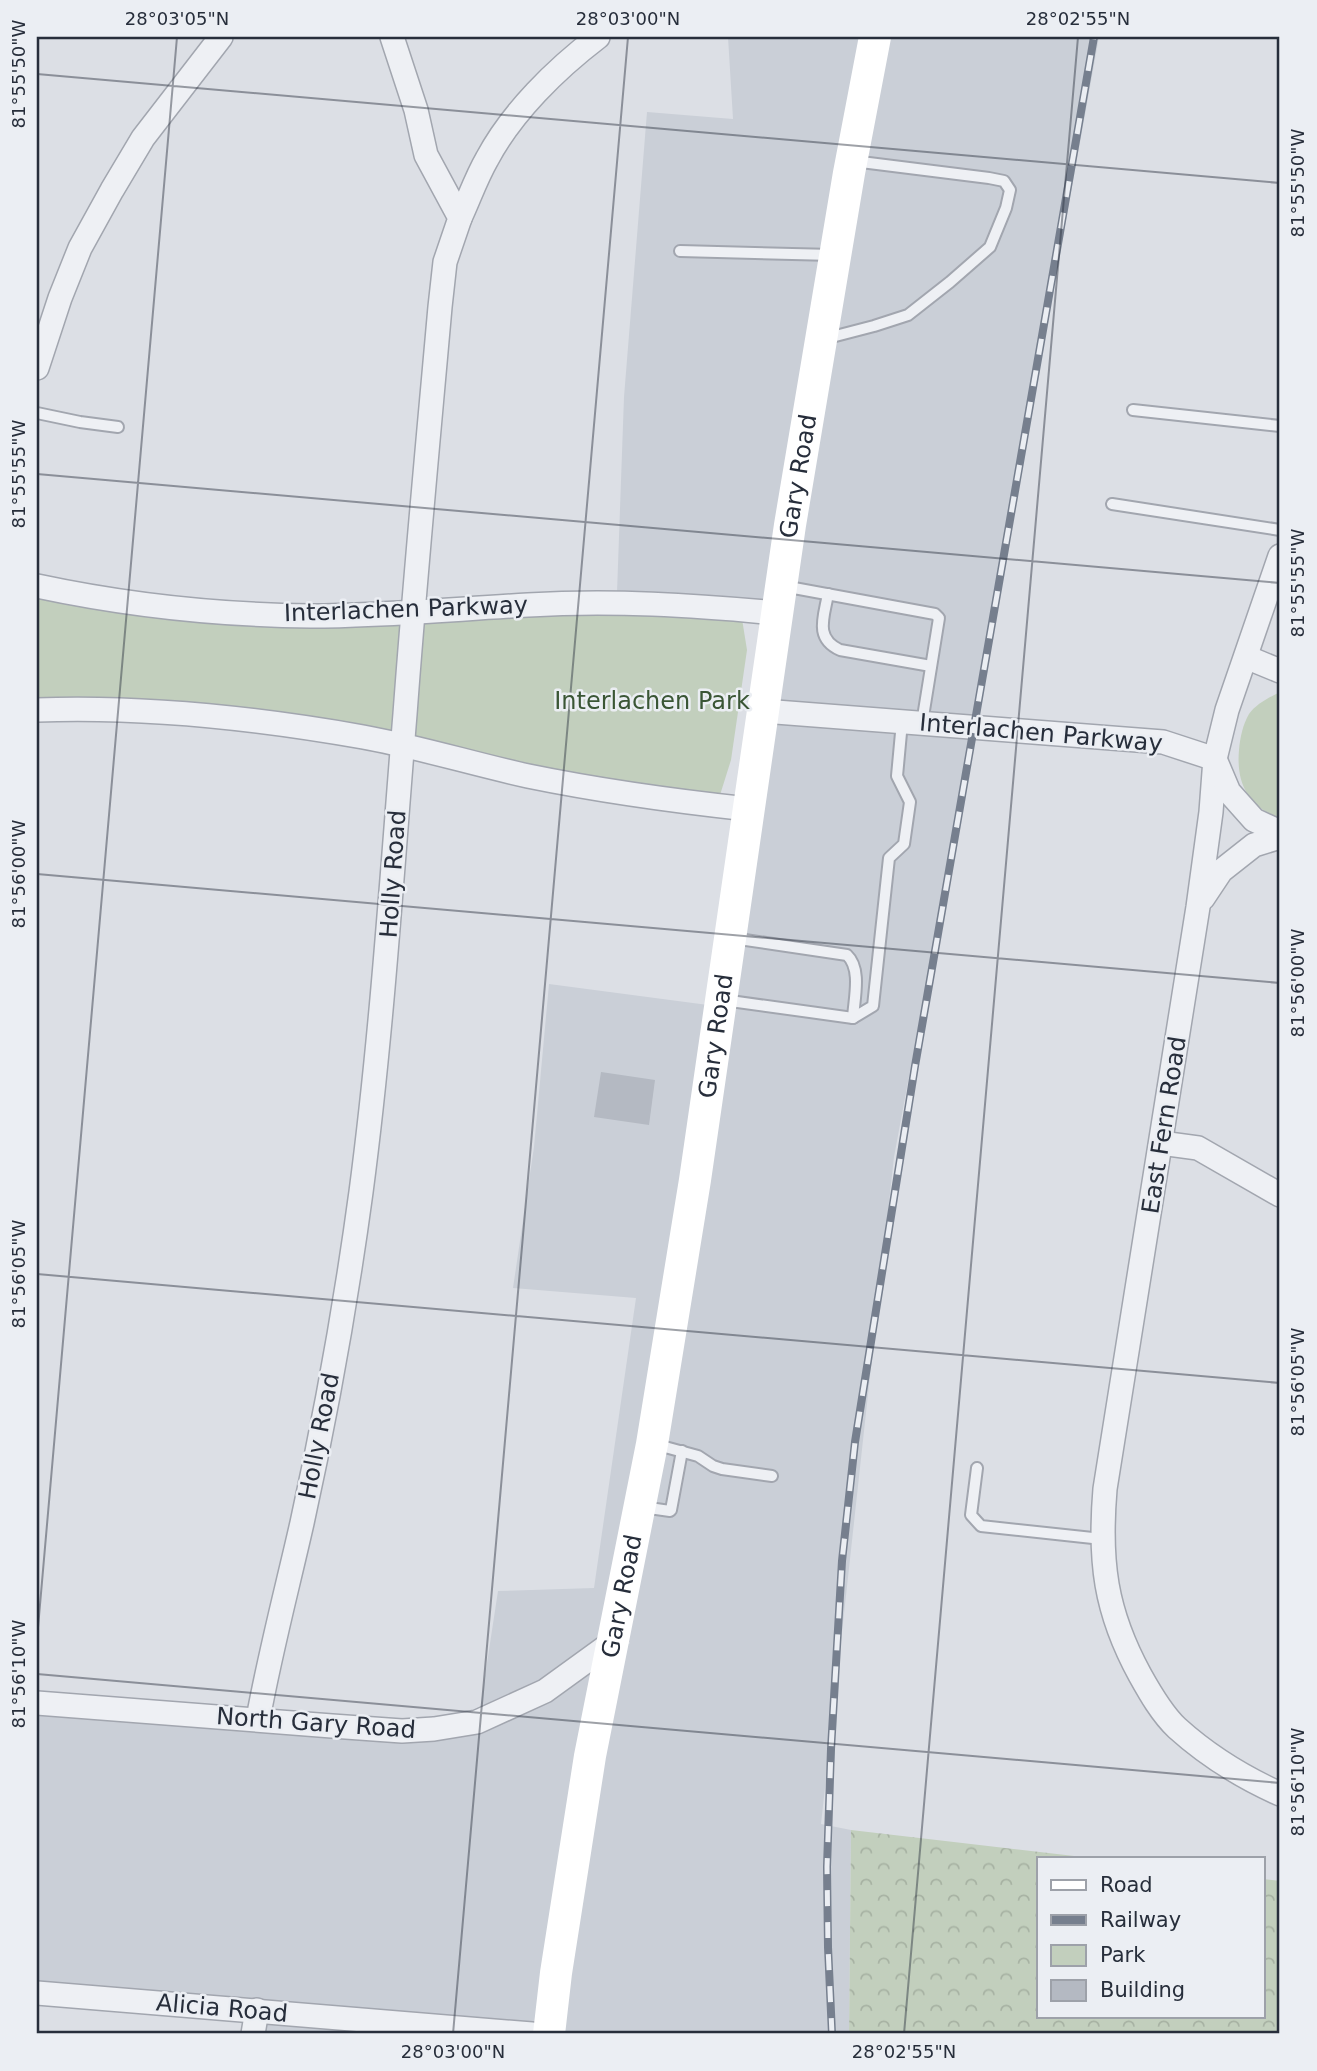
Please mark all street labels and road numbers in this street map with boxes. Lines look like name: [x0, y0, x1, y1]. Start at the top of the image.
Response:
street label: Gary Road: [774, 412, 822, 540]
street label: Interlachen Parkway: [284, 591, 528, 627]
street label: Interlachen Parkway: [918, 708, 1164, 758]
street label: Holly Road: [375, 809, 411, 939]
street label: Gary Road: [693, 972, 739, 1100]
street label: East Fern Road: [1136, 1034, 1192, 1216]
street label: Holly Road: [293, 1370, 345, 1502]
street label: Gary Road: [596, 1532, 648, 1660]
street label: North Gary Road: [215, 1702, 417, 1744]
street label: Alicia Road: [155, 1988, 289, 2028]

